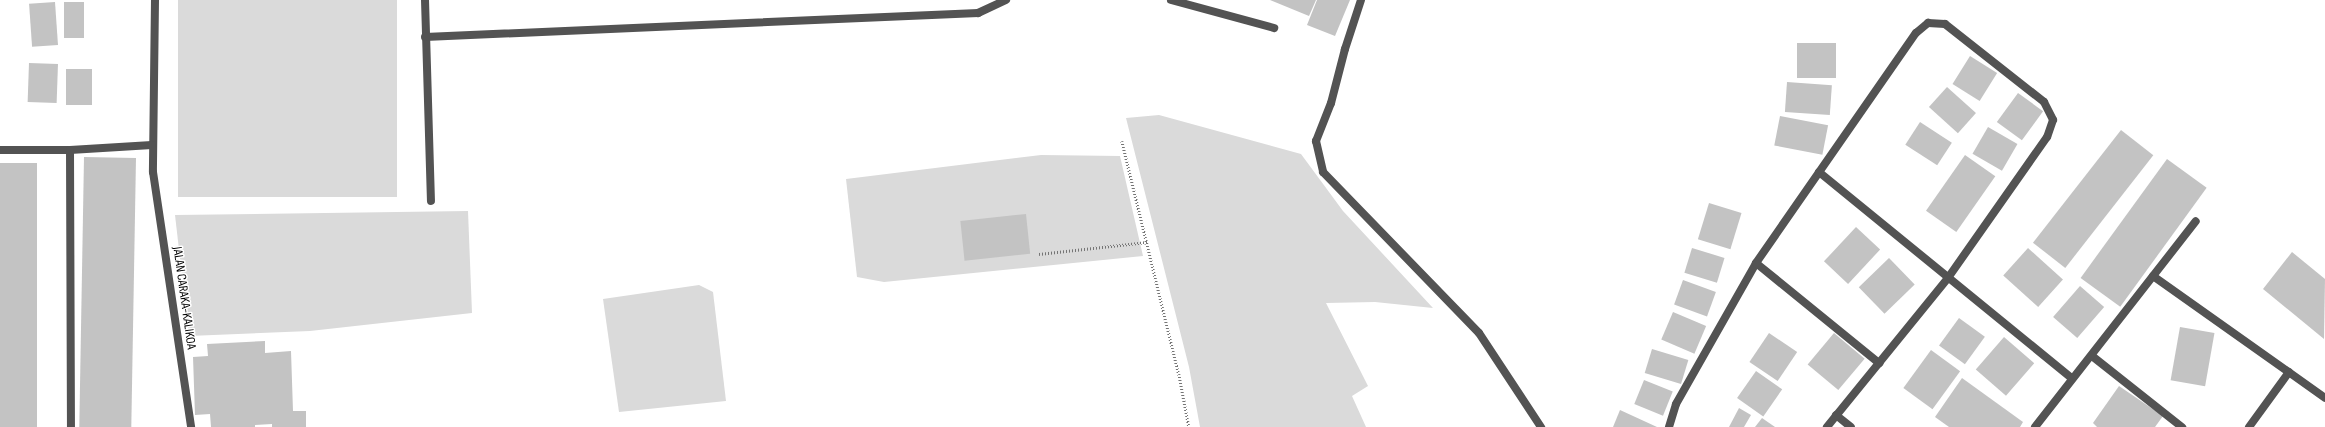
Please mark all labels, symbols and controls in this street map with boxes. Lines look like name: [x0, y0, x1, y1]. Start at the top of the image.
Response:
street label: JALAN CARAKA-KALIKOA: [169, 246, 199, 350]

